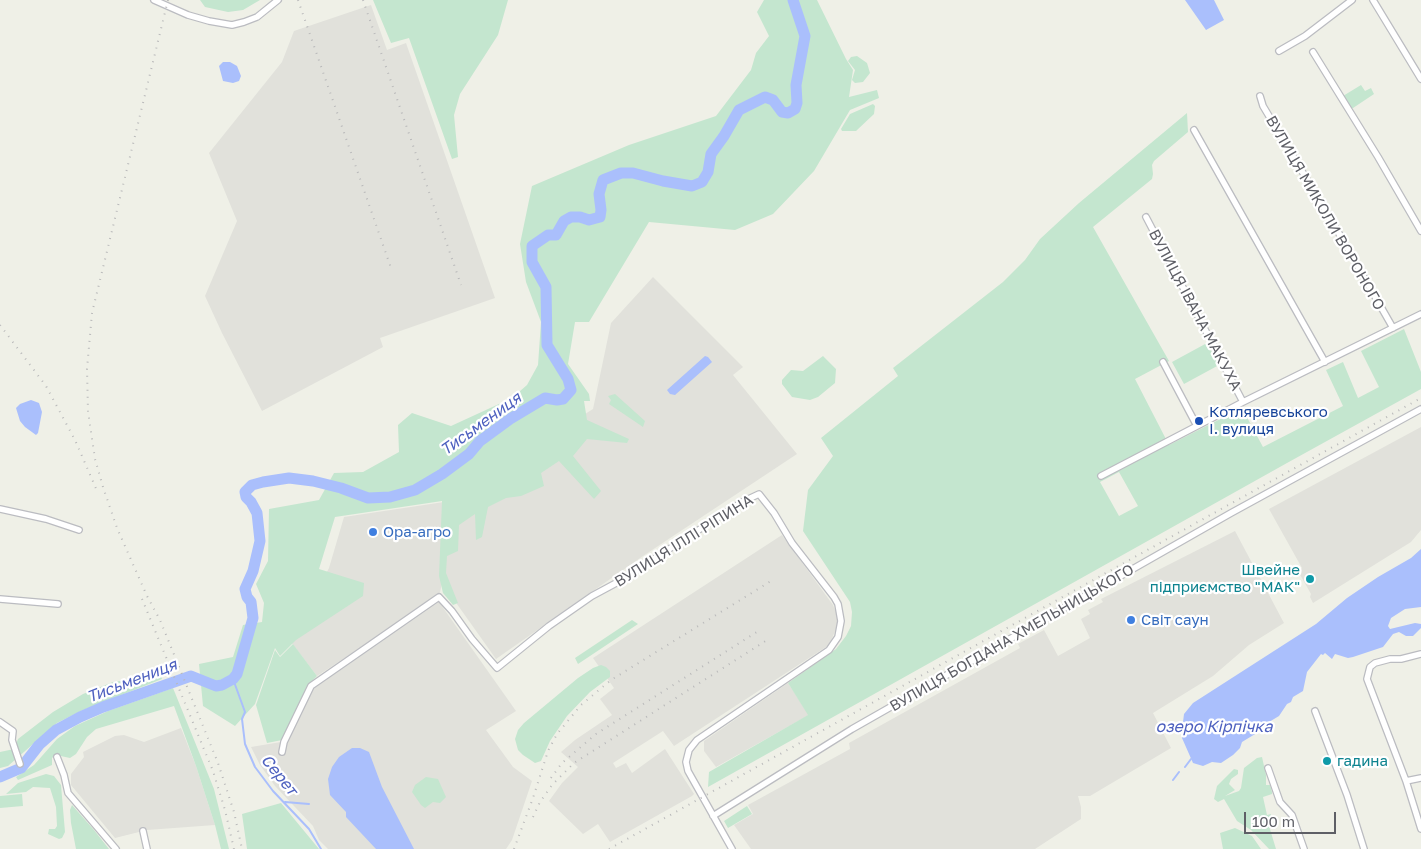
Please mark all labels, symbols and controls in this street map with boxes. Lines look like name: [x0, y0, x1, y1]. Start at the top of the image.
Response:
street label: ВУЛИЦЯ МИКОЛИ ВОРОНОГО: [1262, 113, 1388, 313]
street label: ВУЛИЦЯ ІВАНА МАКУХА: [1145, 226, 1245, 394]
water label: Тисьмениця: [437, 388, 525, 460]
place label: Котляревського І. вулиця: [1209, 403, 1328, 438]
marker: Котляревського І. вулиця: [1193, 415, 1205, 427]
street label: ВУЛИЦЯ ІЛЛІ РІПИНА: [612, 491, 756, 591]
place label: Ора-агро: [383, 523, 451, 541]
marker: Ора-агро: [367, 526, 379, 538]
street label: ВУЛИЦЯ БОГДАНА ХМЕЛЬНИЦЬКОГО: [887, 560, 1137, 716]
place label: Швейне підприємство "МАК": [1150, 561, 1300, 596]
marker: Швейне підприємство "МАК": [1304, 573, 1316, 585]
place label: Світ саун: [1141, 611, 1209, 629]
marker: Світ саун: [1125, 614, 1137, 626]
water label: Тисьмениця: [84, 655, 180, 707]
water label: озеро Кірпічка: [1156, 717, 1272, 737]
water label: Серет: [257, 751, 301, 799]
place label: гадина: [1337, 752, 1388, 770]
marker: гадина: [1321, 755, 1333, 767]
scale bar: [1246, 802, 1338, 834]
text: 100 m: [1252, 812, 1295, 830]

